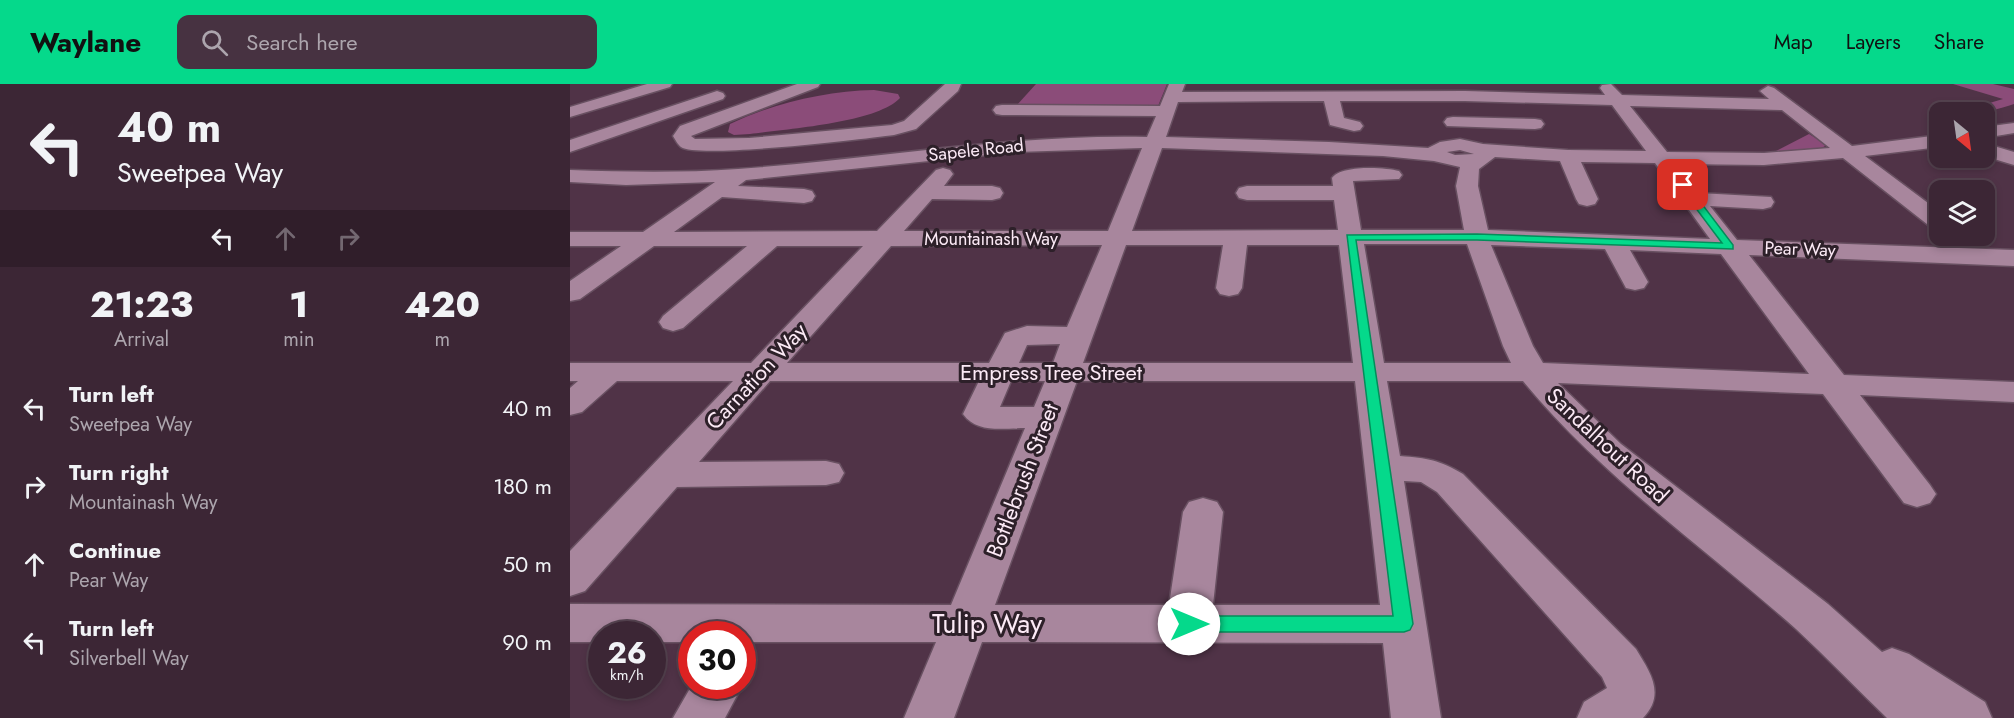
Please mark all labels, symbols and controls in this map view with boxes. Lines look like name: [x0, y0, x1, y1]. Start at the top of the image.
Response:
search box: [177, 15, 597, 69]
text: Waylane: [30, 22, 141, 63]
icon: search: [198, 26, 231, 59]
text: Search here: [246, 26, 358, 58]
text: Map: [1774, 27, 1813, 57]
text: Layers: [1846, 27, 1901, 57]
text: Share: [1934, 27, 1984, 57]
text: 40 m: [117, 97, 221, 158]
north arrow: [1929, 102, 1995, 168]
map controls: [1929, 102, 1995, 246]
icon: left: [18, 108, 96, 186]
street label: Sapele Road: [927, 132, 1025, 168]
text: Sweetpea Way: [117, 153, 283, 192]
pin: [1657, 159, 1708, 210]
icon: arrive: [1666, 168, 1699, 201]
button: layers: [1929, 180, 1995, 246]
icon: left: [206, 222, 239, 255]
icon: ahead: [269, 222, 302, 255]
icon: right: [332, 222, 365, 255]
street label: Mountainash Way: [924, 226, 1058, 252]
street label: Pear Way: [1764, 235, 1836, 263]
text: 21:23: [90, 278, 193, 330]
text: 1: [289, 278, 308, 330]
text: 420: [405, 278, 480, 330]
street label: Carnation Way: [698, 315, 814, 437]
text: Arrival: [114, 325, 169, 354]
text: min: [283, 325, 314, 354]
text: m: [434, 325, 450, 354]
street label: Empress Tree Street: [960, 356, 1143, 388]
text: Turn left: [69, 378, 154, 410]
street label: Sandalhout Road: [1540, 380, 1676, 510]
icon: left: [18, 392, 51, 425]
text: 40 m: [502, 392, 552, 424]
street label: Bottlebrush Street: [978, 398, 1066, 562]
text: Sweetpea Way: [69, 410, 192, 439]
text: Turn right: [69, 456, 169, 488]
icon: right: [18, 470, 51, 503]
text: 180 m: [493, 470, 552, 502]
text: Mountainash Way: [69, 488, 218, 517]
text: Continue: [69, 534, 161, 566]
icon: ahead: [18, 548, 51, 581]
text: 50 m: [503, 548, 552, 580]
text: Pear Way: [69, 566, 148, 595]
position arrow: [1157, 592, 1221, 656]
street label: Tulip Way: [932, 604, 1042, 643]
text: Turn left: [69, 612, 154, 644]
speed limit sign: 30: [678, 621, 756, 699]
icon: left: [18, 626, 51, 659]
text: 90 m: [502, 626, 552, 658]
text: 26: [607, 631, 647, 674]
text: Silverbell Way: [69, 644, 188, 673]
text: km/h: [610, 664, 644, 686]

